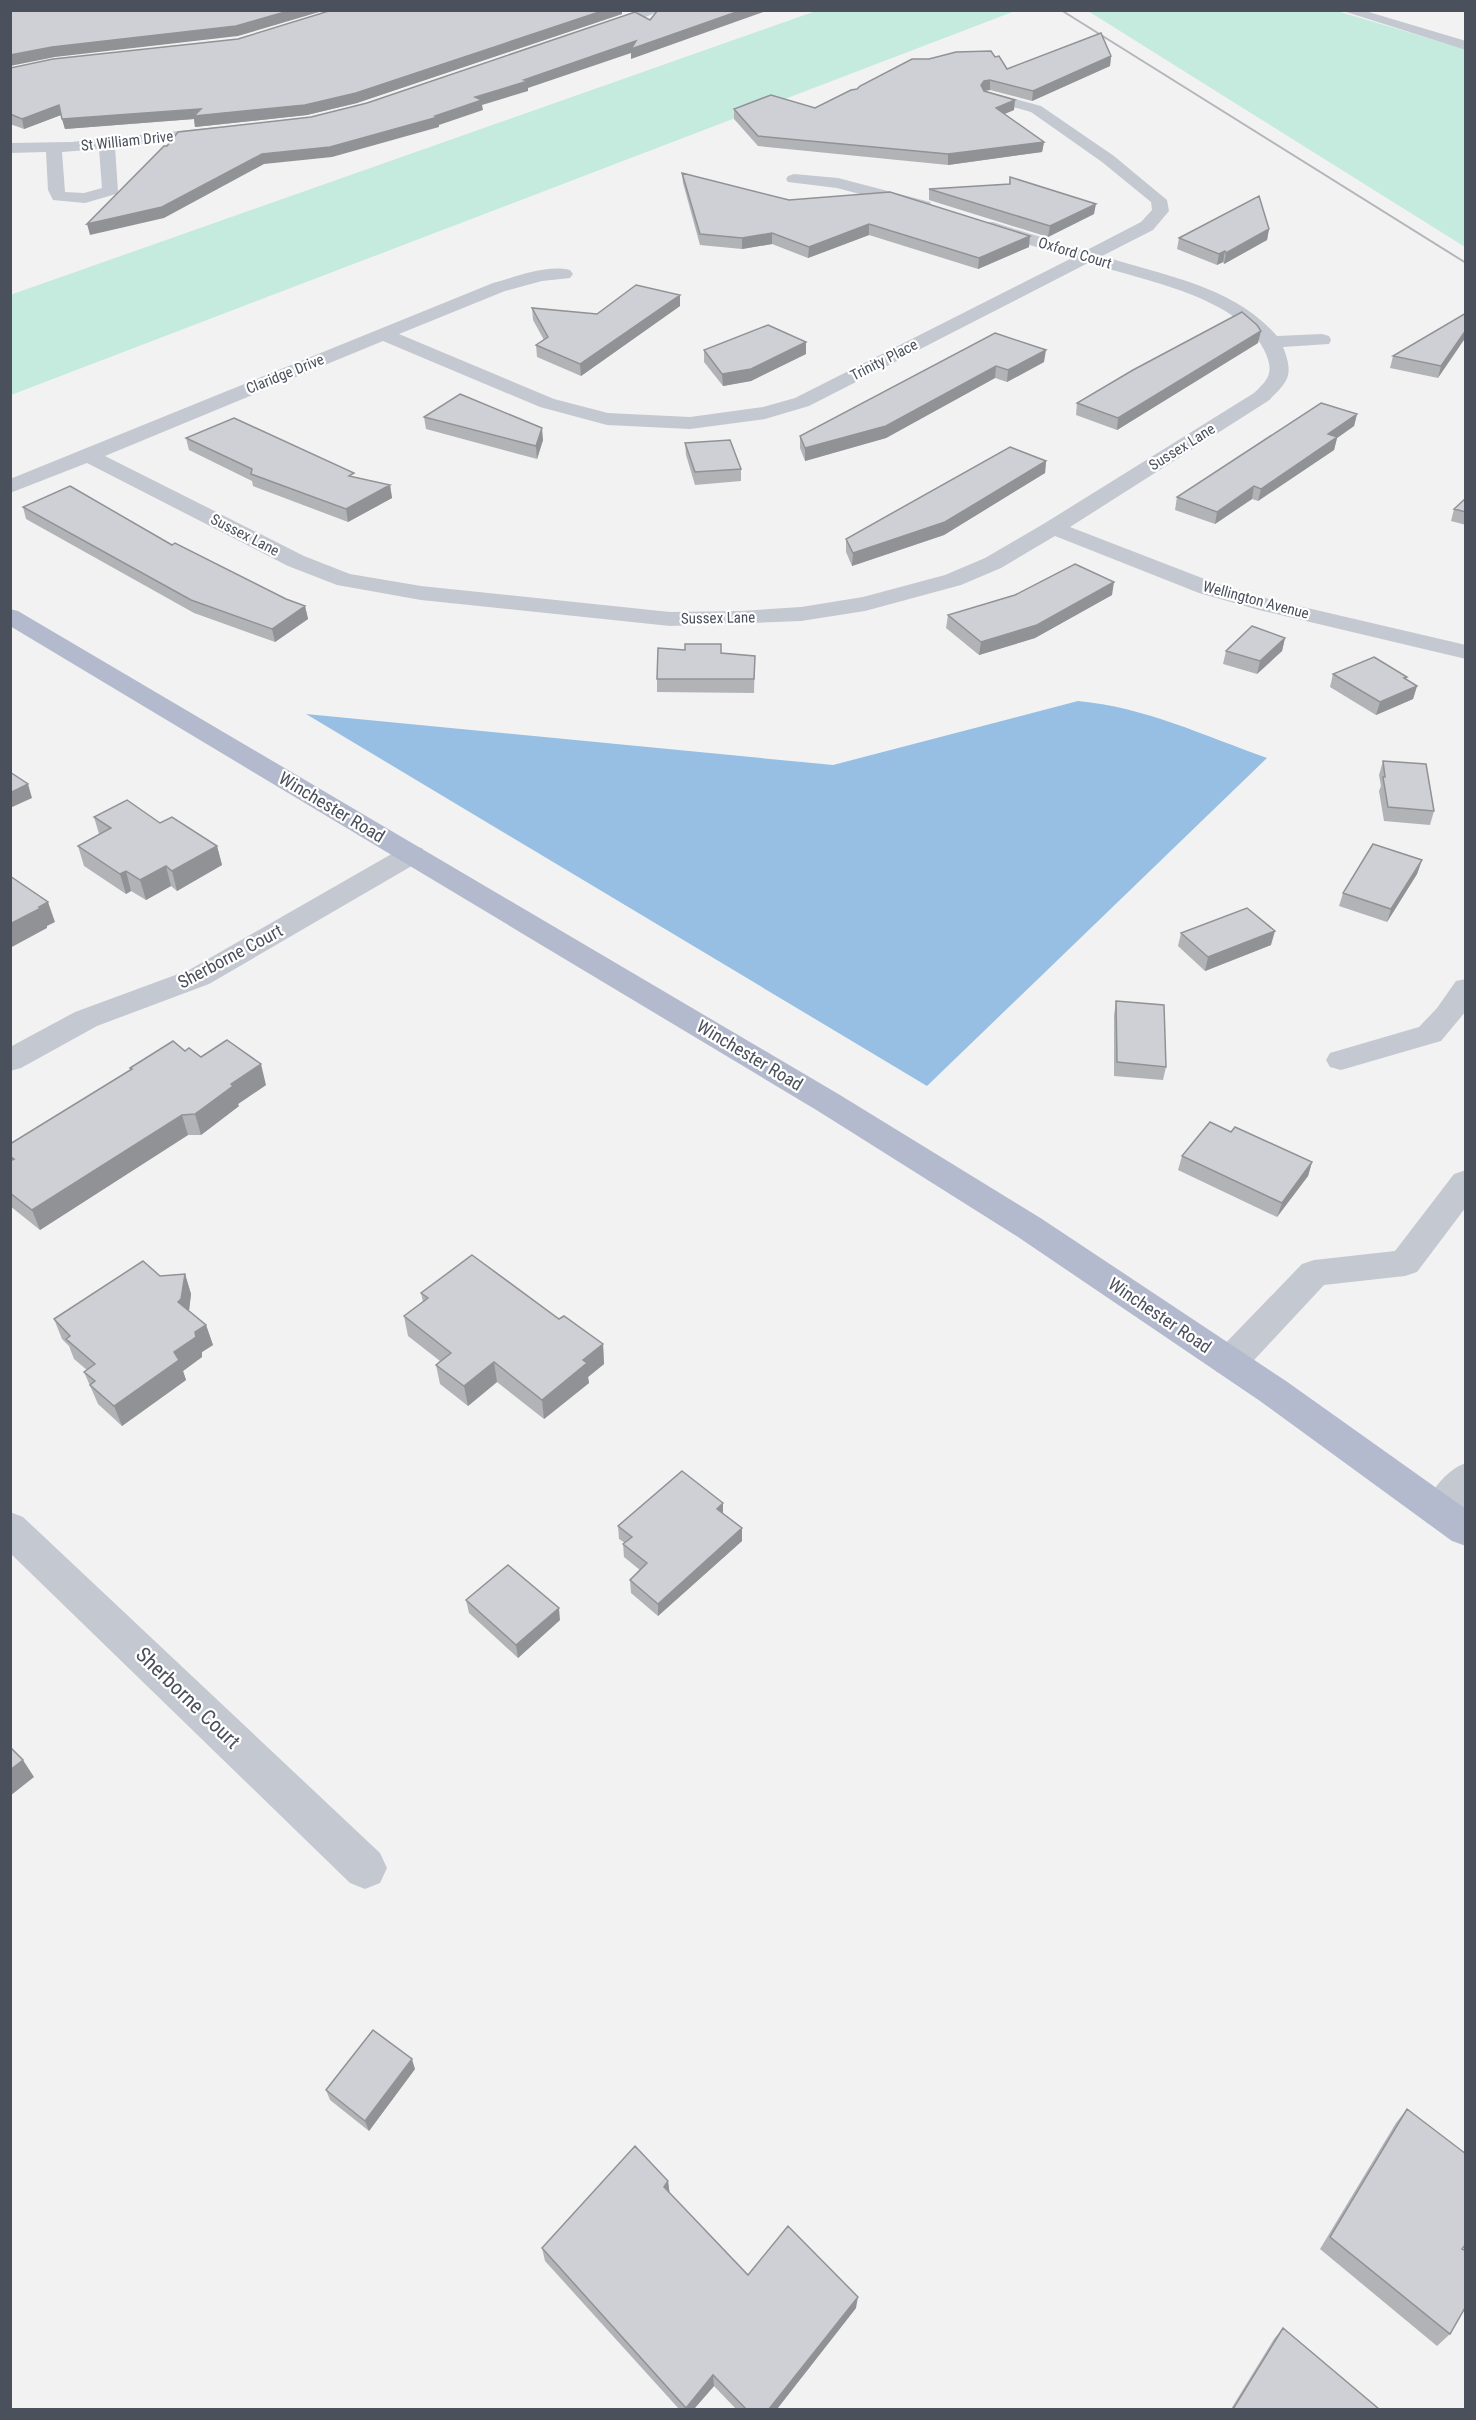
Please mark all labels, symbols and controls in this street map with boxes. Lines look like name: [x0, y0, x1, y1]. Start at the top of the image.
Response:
street label: St William Drive: [80, 127, 174, 155]
street label: Oxford Court: [1036, 233, 1114, 273]
street label: Trinity Place: [847, 335, 921, 385]
street label: Claridge Drive: [243, 350, 327, 398]
street label: Sussex Lane: [1146, 420, 1218, 474]
street label: Sussex Lane: [208, 510, 282, 560]
street label: Wellington Avenue: [1201, 577, 1311, 623]
street label: Sussex Lane: [681, 608, 755, 628]
street label: Winchester Road: [275, 767, 389, 847]
street label: Sherborne Court: [174, 920, 286, 992]
street label: Winchester Road: [693, 1015, 807, 1095]
street label: Winchester Road: [1104, 1273, 1216, 1357]
street label: Sherborne Court: [131, 1642, 245, 1754]

